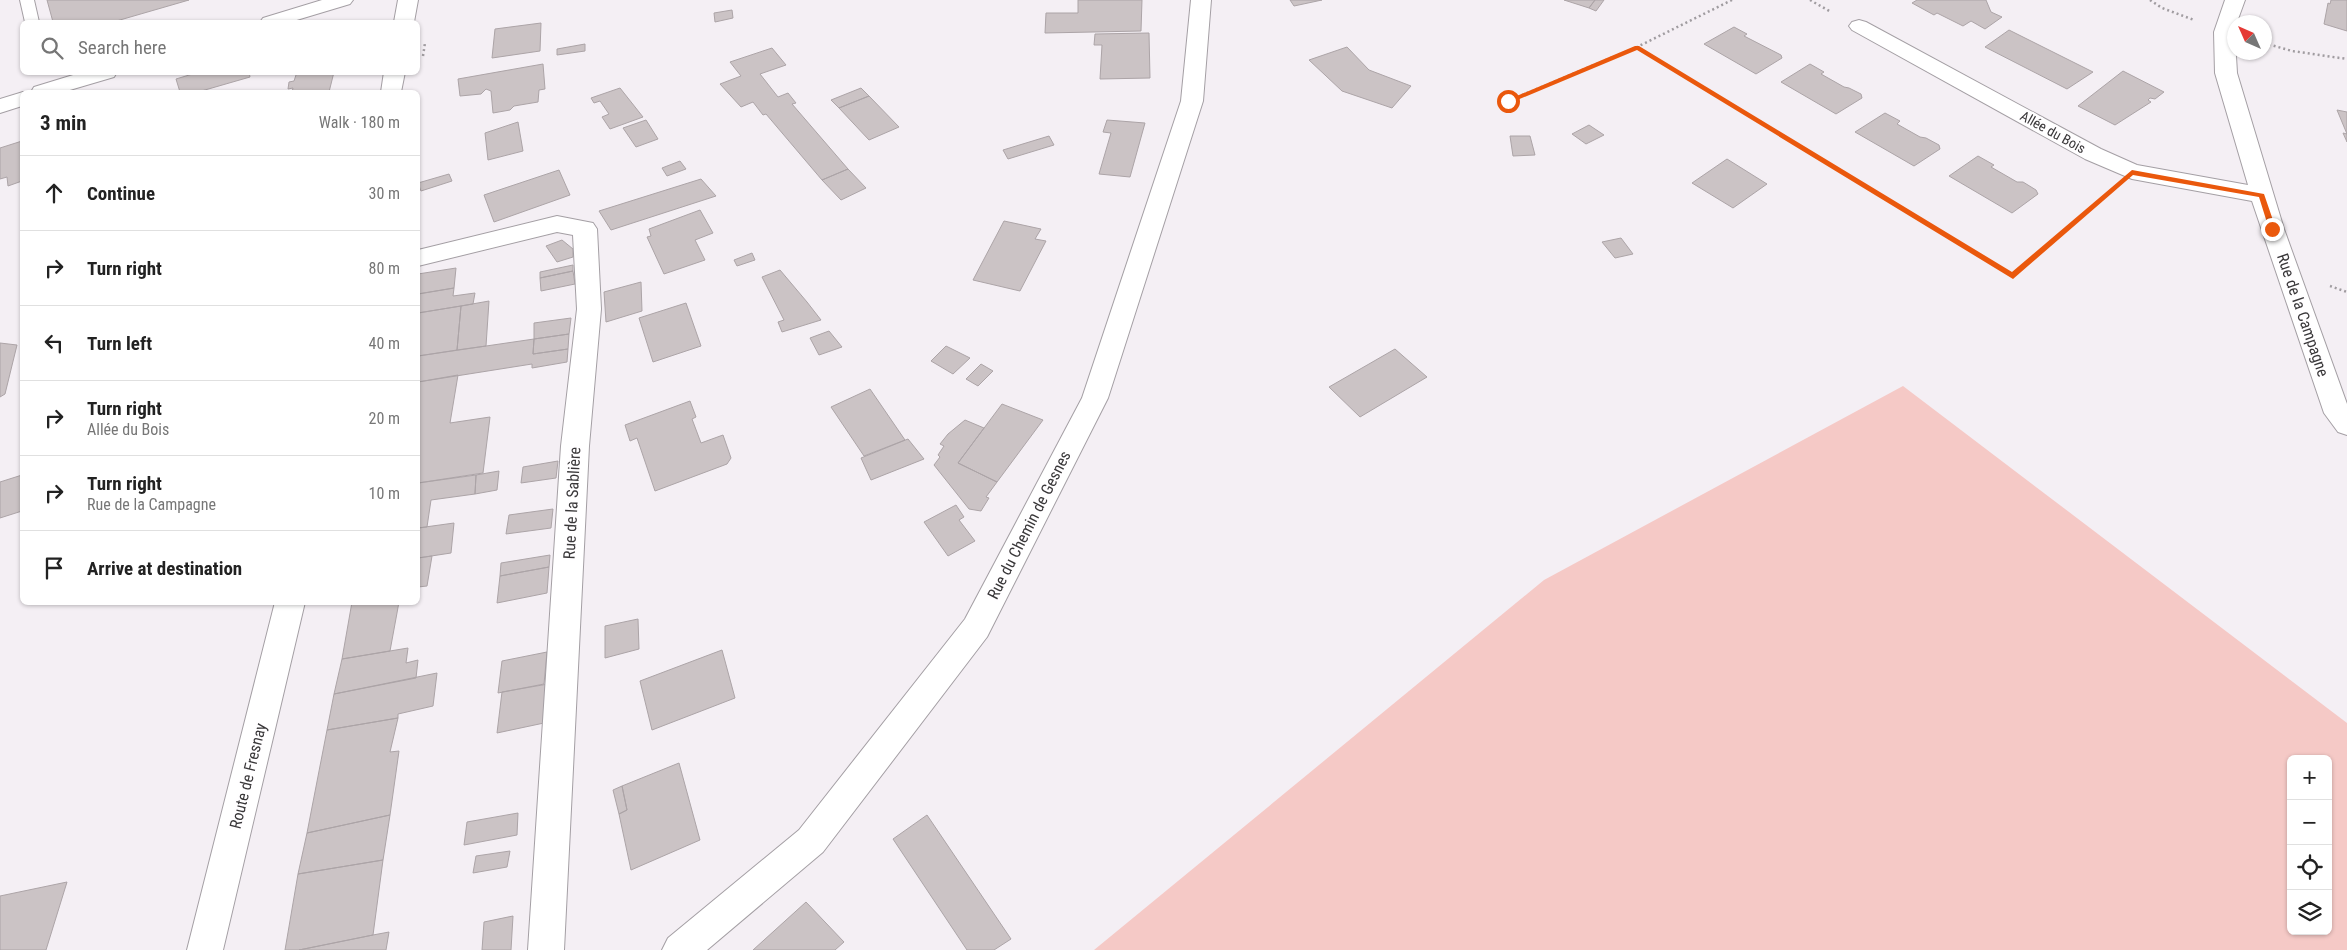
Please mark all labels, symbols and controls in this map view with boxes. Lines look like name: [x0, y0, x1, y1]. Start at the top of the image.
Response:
north arrow: [2227, 15, 2272, 60]
search box: [20, 20, 420, 75]
icon: search: [38, 34, 66, 62]
text: Search here: [78, 36, 166, 59]
route start: [1497, 90, 1520, 113]
street label: Allée du Bois: [2018, 108, 2088, 156]
text: 3 min: [40, 111, 87, 135]
text: Walk · 180 m: [319, 113, 400, 132]
icon: ahead: [40, 179, 68, 207]
text: Continue: [87, 182, 155, 205]
text: 30 m: [368, 184, 400, 203]
route end: [2261, 218, 2284, 241]
street label: Rue de la Campagne: [2273, 251, 2333, 379]
icon: right: [40, 254, 68, 282]
text: Turn right: [87, 257, 162, 280]
text: 80 m: [368, 259, 400, 278]
icon: left: [40, 329, 68, 357]
text: Turn left: [87, 332, 152, 355]
text: 40 m: [368, 334, 400, 353]
text: Turn right: [87, 397, 162, 420]
icon: right: [40, 404, 68, 432]
text: 20 m: [368, 409, 400, 428]
text: Allée du Bois: [87, 420, 169, 439]
street label: Rue de la Sablière: [560, 446, 584, 560]
street label: Rue du Chemin de Gesnes: [983, 448, 1075, 602]
text: Turn right: [87, 472, 162, 495]
icon: right: [40, 479, 68, 507]
text: 10 m: [368, 484, 400, 503]
text: Rue de la Campagne: [87, 495, 216, 514]
icon: arrive: [40, 554, 68, 582]
text: Arrive at destination: [87, 557, 242, 580]
street label: Route de Fresnay: [226, 721, 270, 831]
map controls: [2287, 755, 2332, 935]
button: +: [2287, 755, 2332, 800]
button: −: [2287, 800, 2332, 845]
button: locate: [2287, 845, 2332, 890]
button: layers: [2287, 890, 2332, 935]

